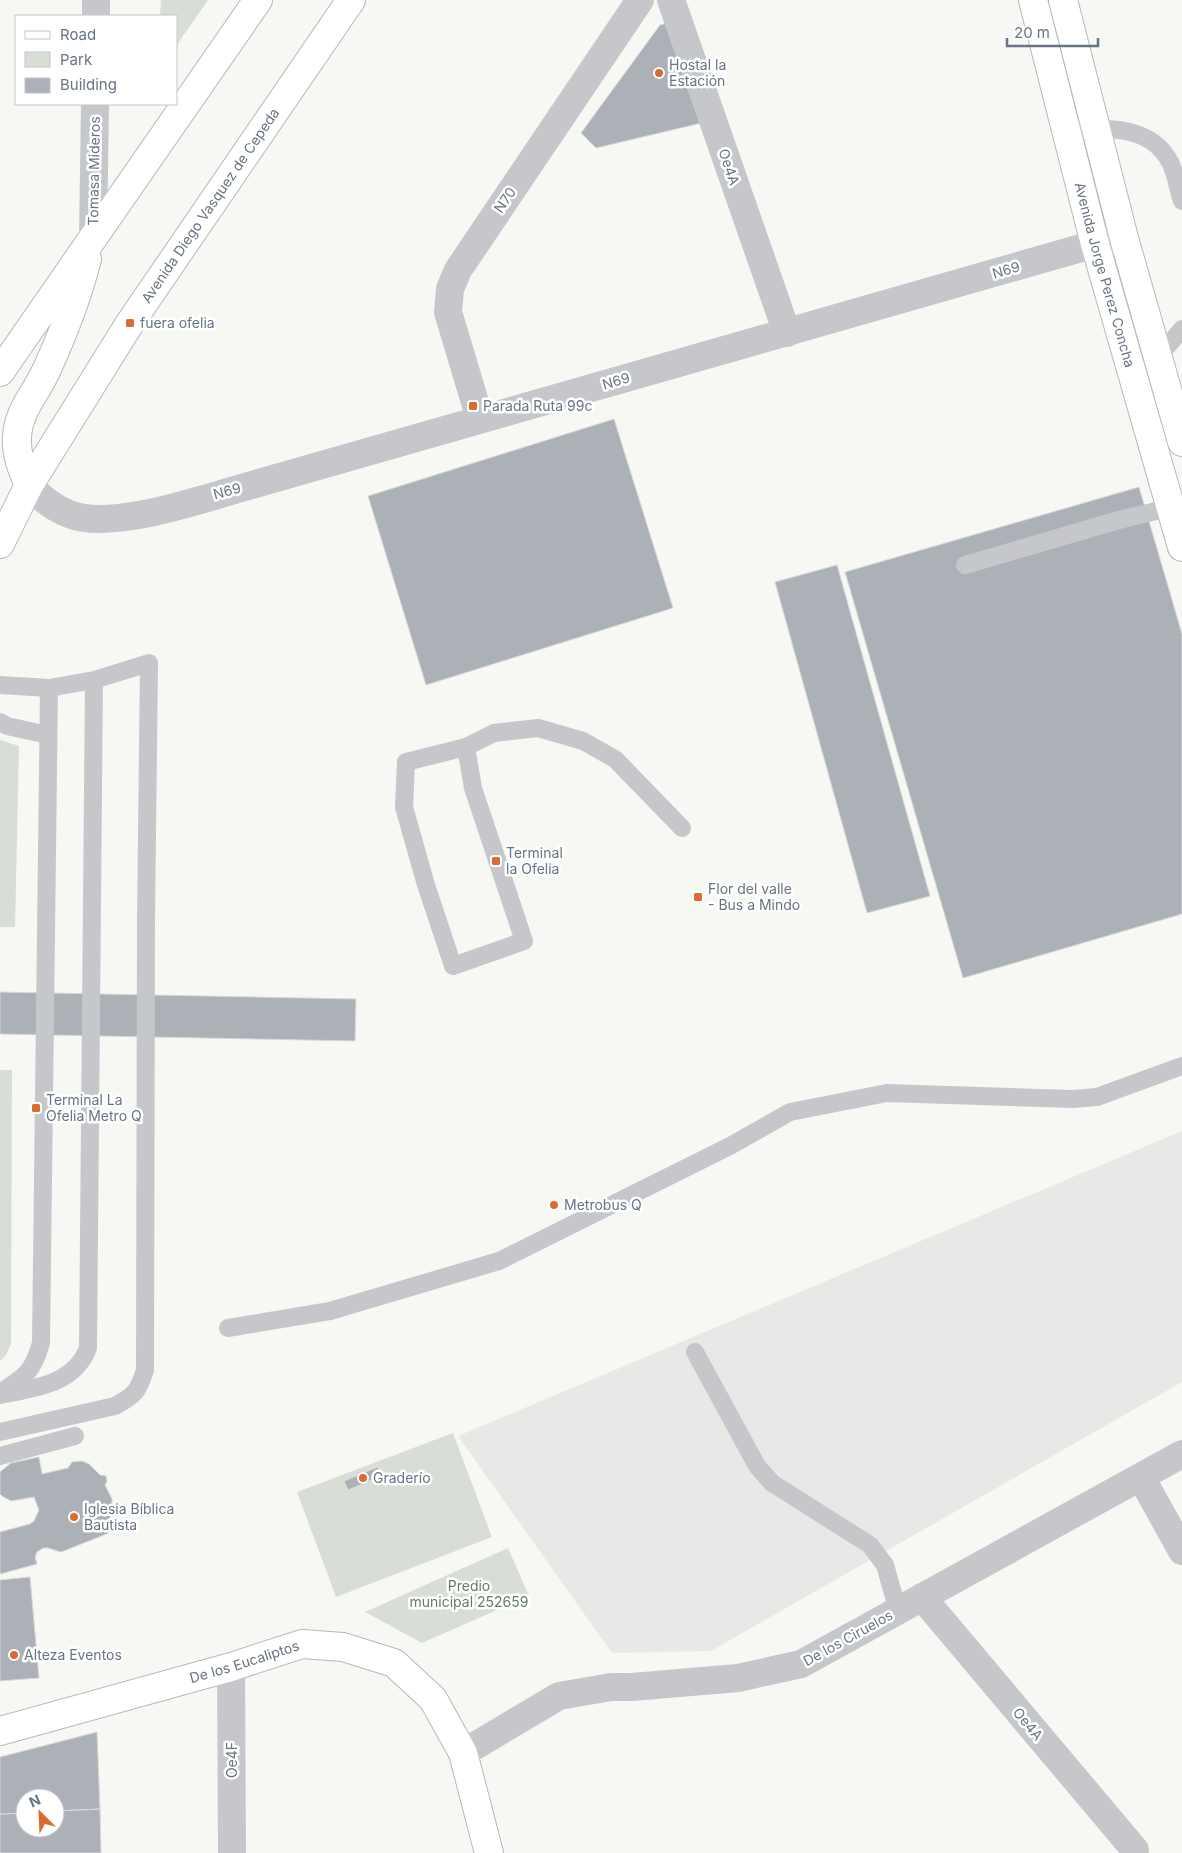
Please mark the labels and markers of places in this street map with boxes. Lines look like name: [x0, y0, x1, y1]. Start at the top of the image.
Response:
place label: Hostal la Estación: [669, 56, 726, 89]
marker: Hostal la Estación: [653, 67, 665, 79]
place label: fuera ofelia: [140, 314, 215, 331]
marker: fuera ofelia: [124, 317, 136, 329]
place label: Parada Ruta 99c: [483, 397, 592, 414]
marker: Parada Ruta 99c: [467, 400, 479, 412]
place label: Terminal la Ofelia: [506, 844, 563, 877]
marker: Terminal la Ofelia: [490, 855, 502, 867]
place label: Flor del valle - Bus a Mindo: [708, 880, 800, 913]
marker: Flor del valle - Bus a Mindo: [692, 891, 704, 903]
place label: Terminal La Ofelia Metro Q: [46, 1091, 142, 1124]
marker: Terminal La Ofelia Metro Q: [30, 1102, 42, 1114]
place label: Metrobus Q: [564, 1196, 642, 1213]
marker: Metrobus Q: [548, 1199, 560, 1211]
place label: Graderío: [373, 1469, 431, 1486]
marker: Graderío: [357, 1472, 369, 1484]
place label: Iglesia Bíblica Bautista: [84, 1500, 174, 1533]
marker: Iglesia Bíblica Bautista: [68, 1511, 80, 1523]
place label: Alteza Eventos: [24, 1646, 122, 1663]
marker: Alteza Eventos: [8, 1649, 20, 1661]

